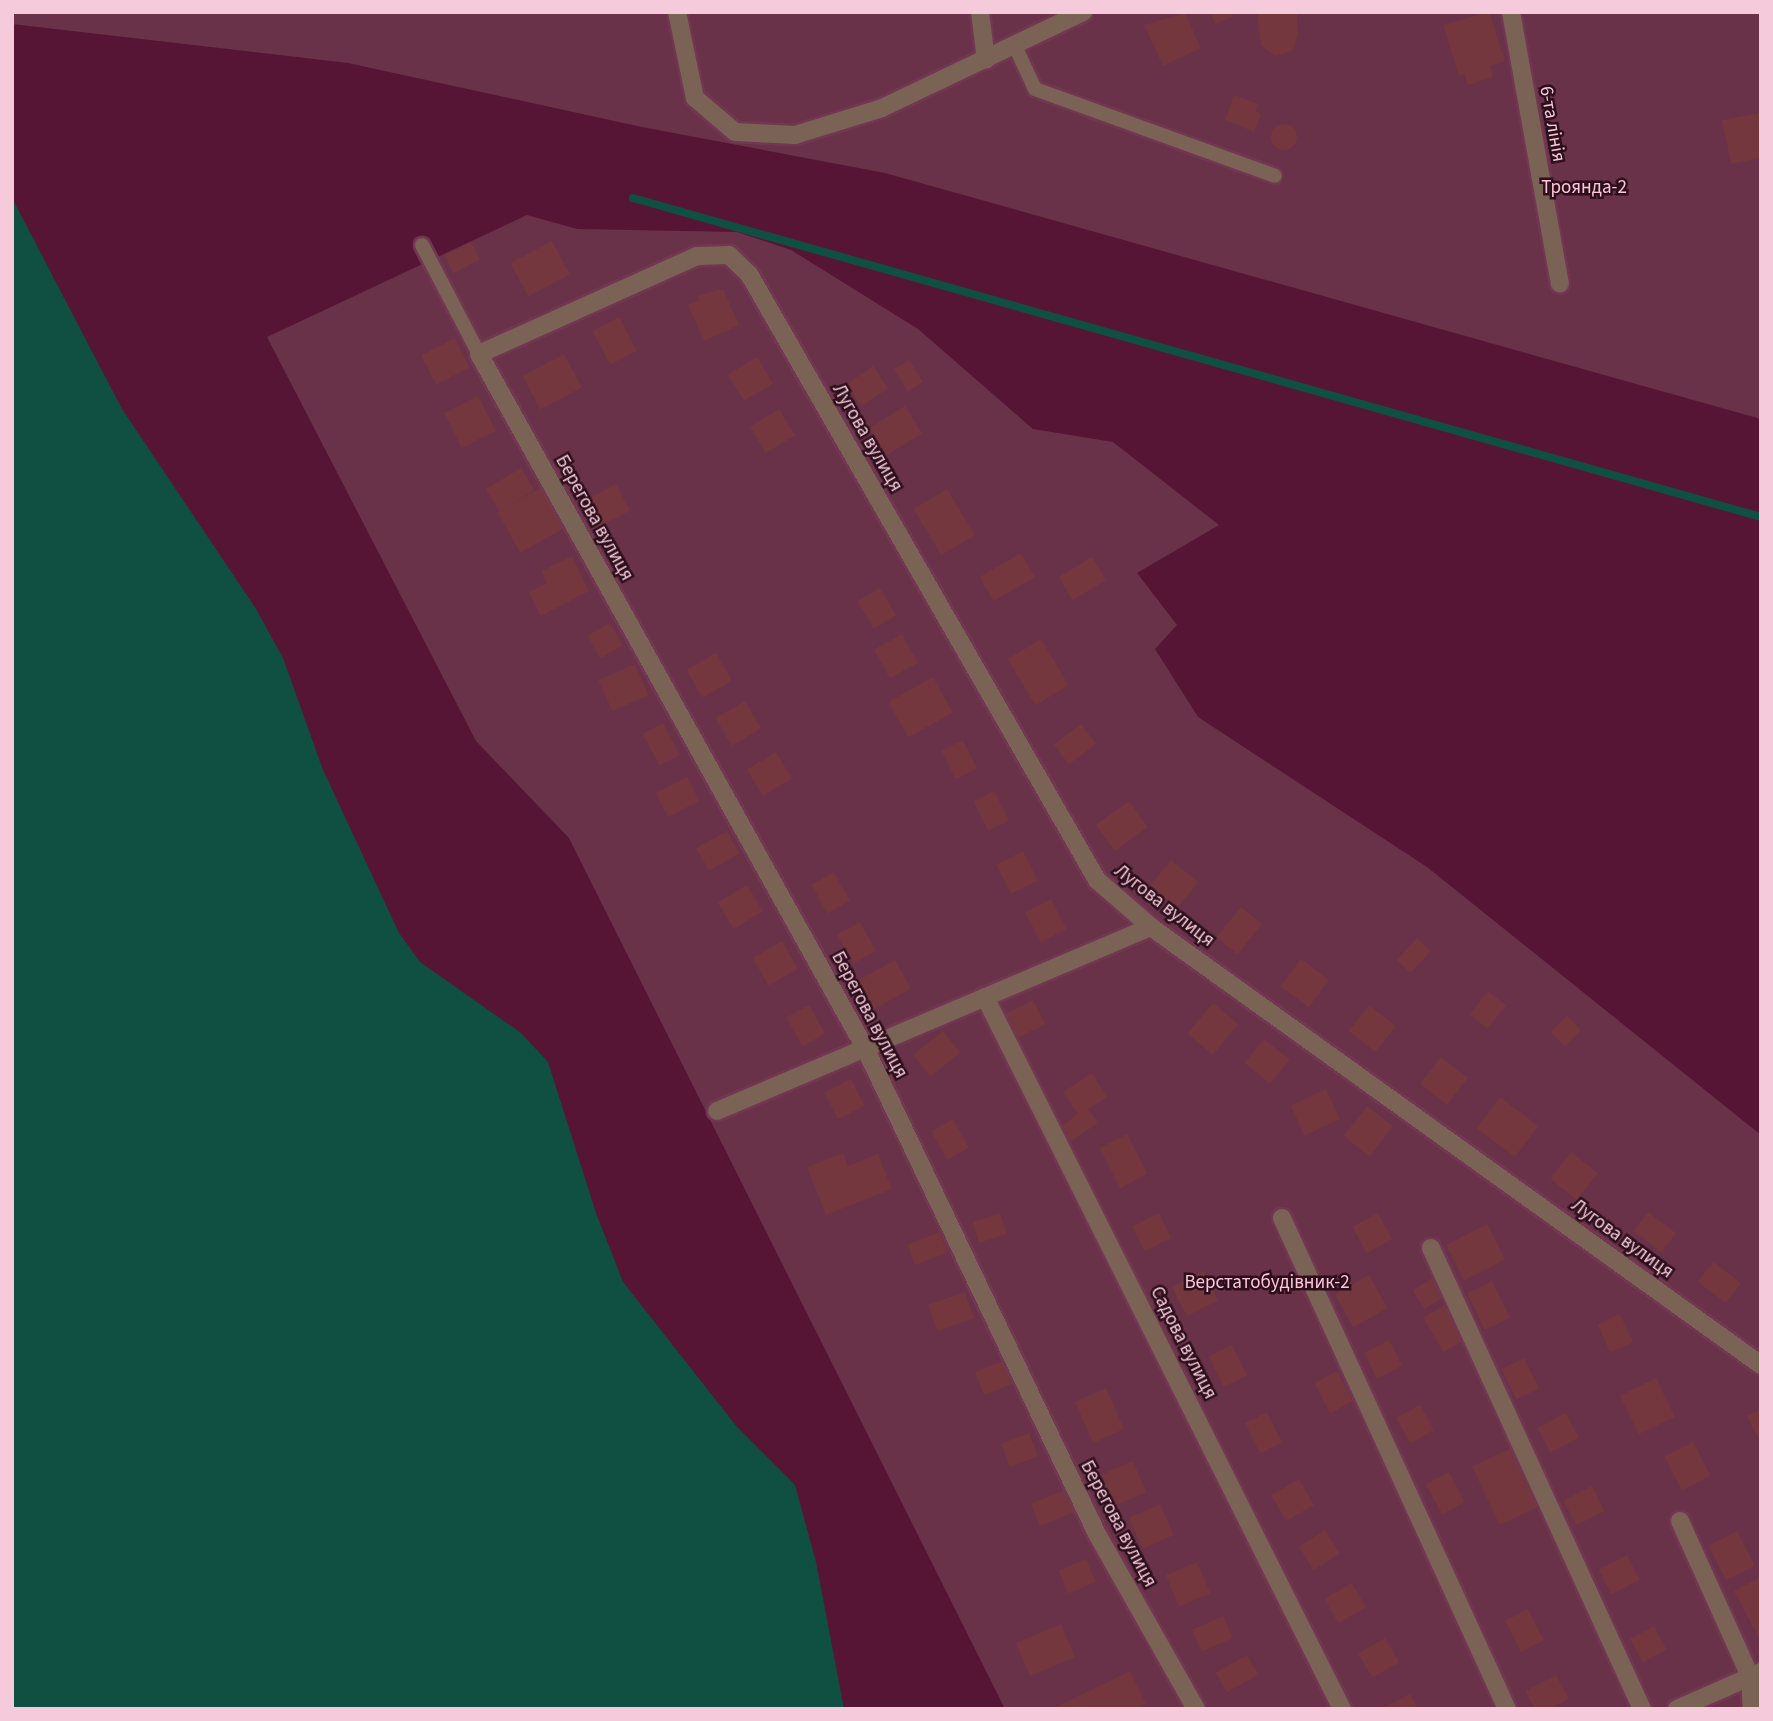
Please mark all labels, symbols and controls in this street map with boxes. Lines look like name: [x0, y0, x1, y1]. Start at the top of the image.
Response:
street label: 6-та лінія: [1534, 84, 1570, 164]
park label: Троянда-2: [1541, 177, 1627, 199]
street label: Лугова вулиця: [827, 380, 907, 496]
street label: Берегова вулиця: [550, 451, 638, 585]
street label: Лугова вулиця: [1109, 860, 1219, 952]
street label: Берегова вулиця: [826, 948, 912, 1082]
street label: Лугова вулиця: [1566, 1194, 1678, 1284]
park label: Верстатобудівник-2: [1184, 1272, 1350, 1294]
street label: Садова вулиця: [1145, 1283, 1221, 1403]
street label: Берегова вулиця: [1075, 1457, 1161, 1591]

